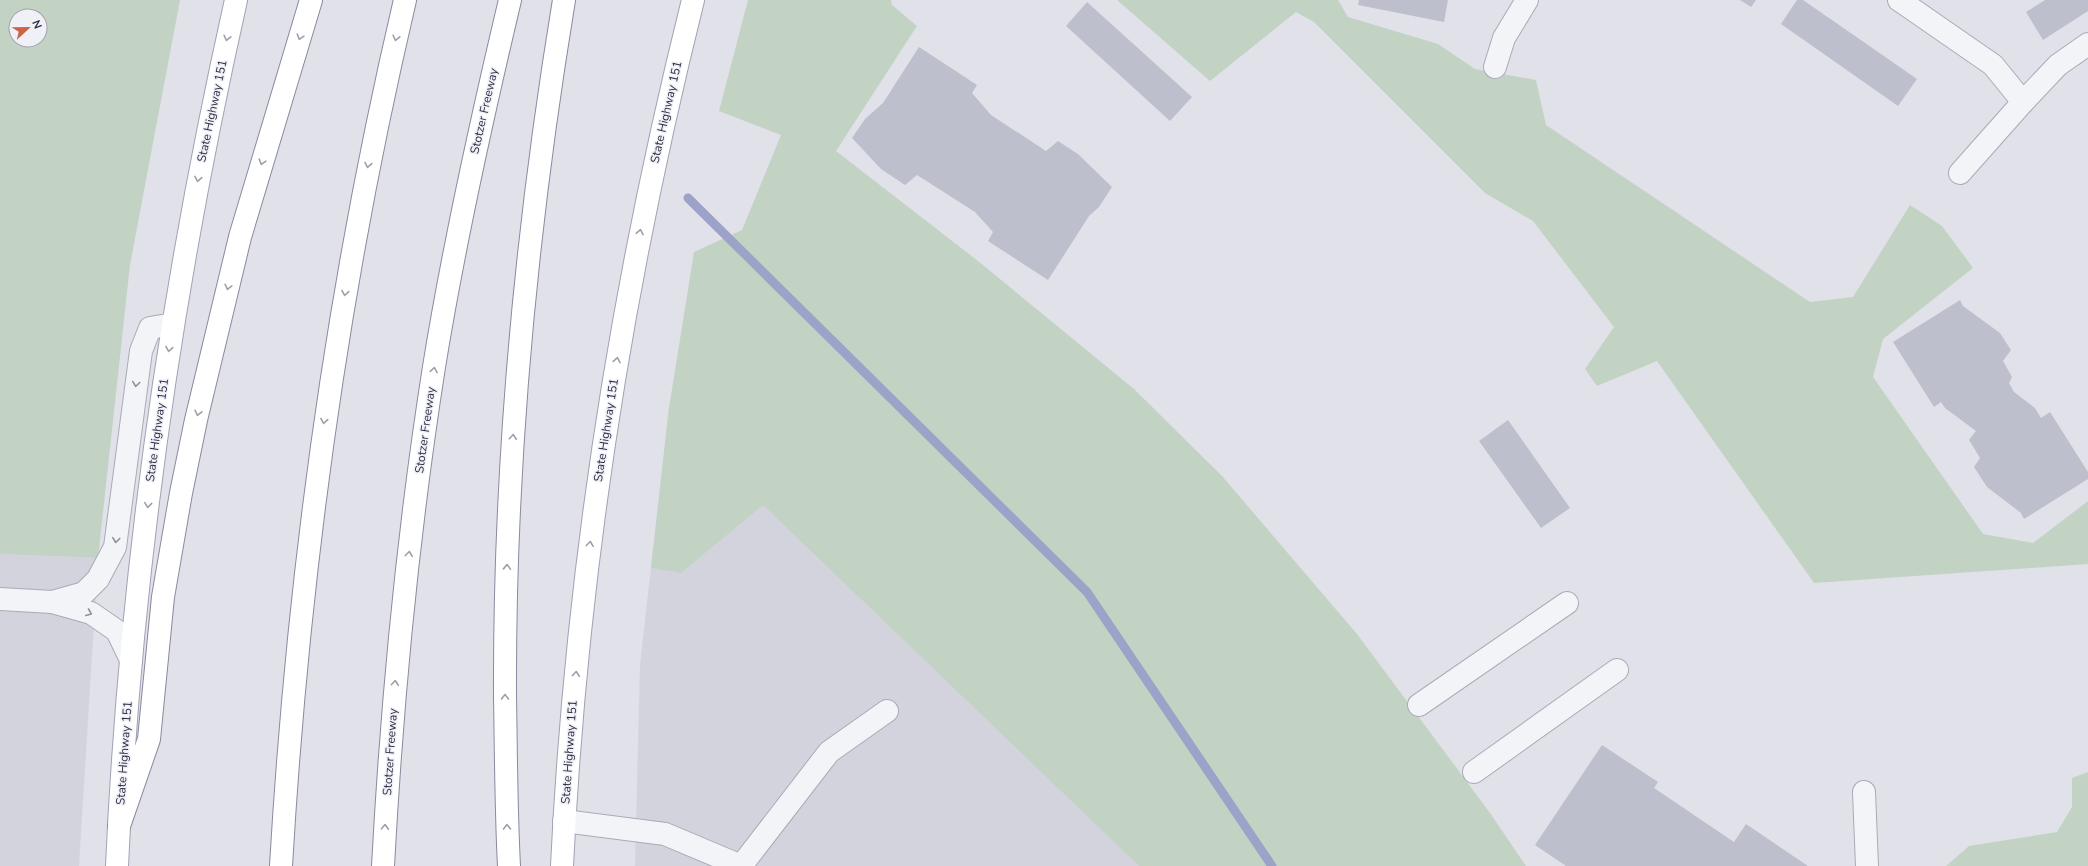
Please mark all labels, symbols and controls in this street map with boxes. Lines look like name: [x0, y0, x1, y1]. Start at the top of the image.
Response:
north arrow: [8, 8, 48, 48]
text: N: [28, 18, 45, 31]
one-way arrow: [296, 34, 305, 41]
one-way arrow: [224, 35, 232, 41]
one-way arrow: [393, 35, 401, 41]
street label: State Highway 151: [193, 58, 231, 164]
street label: State Highway 151: [646, 59, 686, 165]
street label: Stotzer Freeway: [466, 66, 502, 155]
one-way arrow: [258, 158, 267, 165]
one-way arrow: [365, 162, 373, 168]
one-way arrow: [195, 176, 203, 182]
one-way arrow: [636, 229, 644, 236]
one-way arrow: [224, 284, 232, 290]
one-way arrow: [341, 290, 349, 296]
one-way arrow: [165, 346, 174, 352]
one-way arrow: [612, 357, 620, 363]
one-way arrow: [429, 367, 438, 373]
street label: State Highway 151: [142, 377, 172, 483]
street label: State Highway 151: [590, 377, 622, 483]
one-way arrow: [132, 381, 141, 387]
street label: Stotzer Freeway: [411, 385, 439, 474]
one-way arrow: [194, 410, 202, 417]
one-way arrow: [320, 418, 329, 424]
one-way arrow: [508, 434, 517, 440]
one-way arrow: [143, 502, 152, 508]
one-way arrow: [112, 537, 121, 543]
one-way arrow: [585, 541, 594, 547]
one-way arrow: [404, 551, 413, 557]
one-way arrow: [503, 564, 511, 570]
one-way arrow: [85, 608, 93, 616]
one-way arrow: [571, 670, 580, 677]
one-way arrow: [391, 680, 400, 686]
one-way arrow: [501, 694, 509, 700]
street label: State Highway 151: [557, 699, 581, 805]
street label: State Highway 151: [112, 700, 136, 806]
street label: Stotzer Freeway: [379, 707, 401, 796]
one-way arrow: [381, 824, 389, 830]
one-way arrow: [503, 824, 511, 830]

